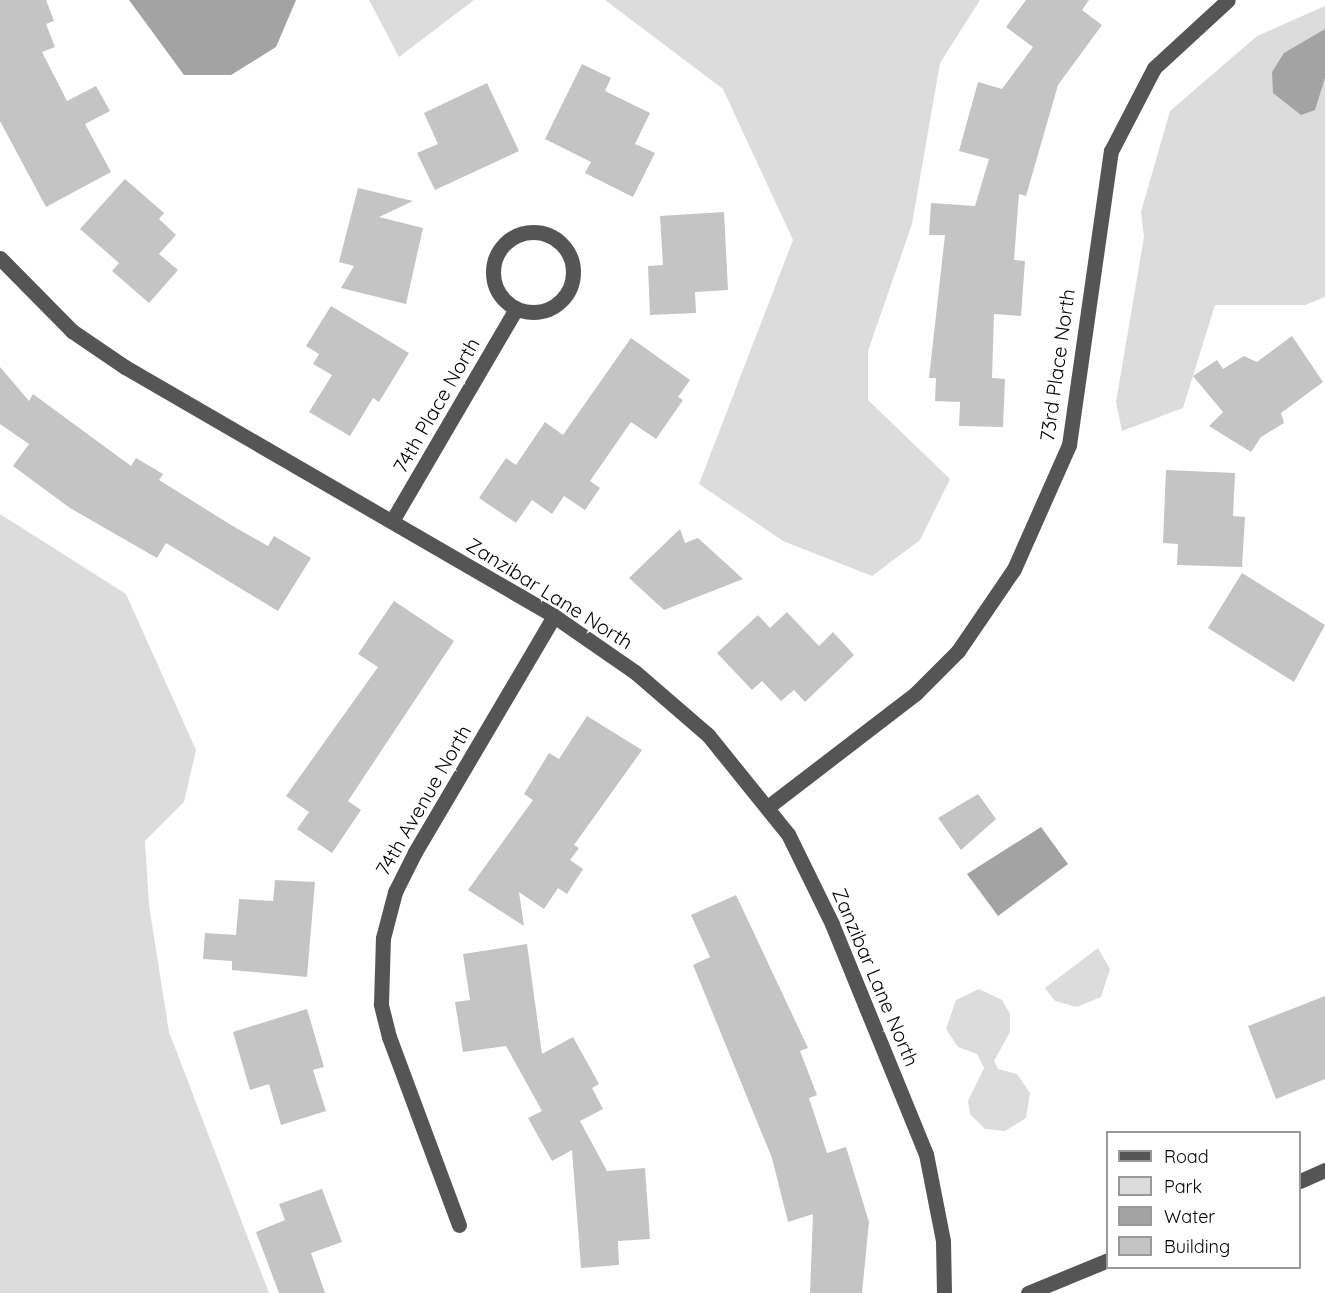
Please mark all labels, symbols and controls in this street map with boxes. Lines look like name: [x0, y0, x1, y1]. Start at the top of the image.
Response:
street label: 73rd Place North: [1034, 287, 1080, 443]
street label: 74th Place North: [388, 333, 484, 477]
street label: Zanzibar Lane North: [462, 532, 638, 654]
street label: 74th Avenue North: [370, 720, 476, 880]
street label: Zanzibar Lane North: [828, 884, 924, 1070]
legend: [1106, 1131, 1301, 1269]
text: Road: [1164, 1145, 1209, 1168]
text: Park: [1164, 1175, 1202, 1198]
text: Water: [1164, 1205, 1215, 1228]
text: Building: [1164, 1235, 1230, 1258]

